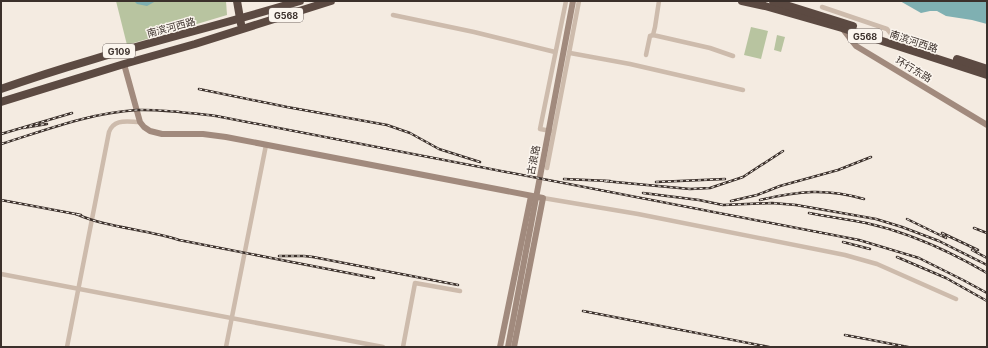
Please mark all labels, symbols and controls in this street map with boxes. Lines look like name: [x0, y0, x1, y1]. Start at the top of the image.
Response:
road number: G568: [269, 8, 303, 22]
street label: 南滨河西路: [145, 15, 197, 39]
street label: 南滨河西路: [888, 28, 940, 54]
road number: G568: [848, 29, 882, 43]
road number: G109: [103, 44, 135, 58]
street label: 环行东路: [894, 54, 934, 84]
street label: 古浪路: [524, 144, 542, 176]

